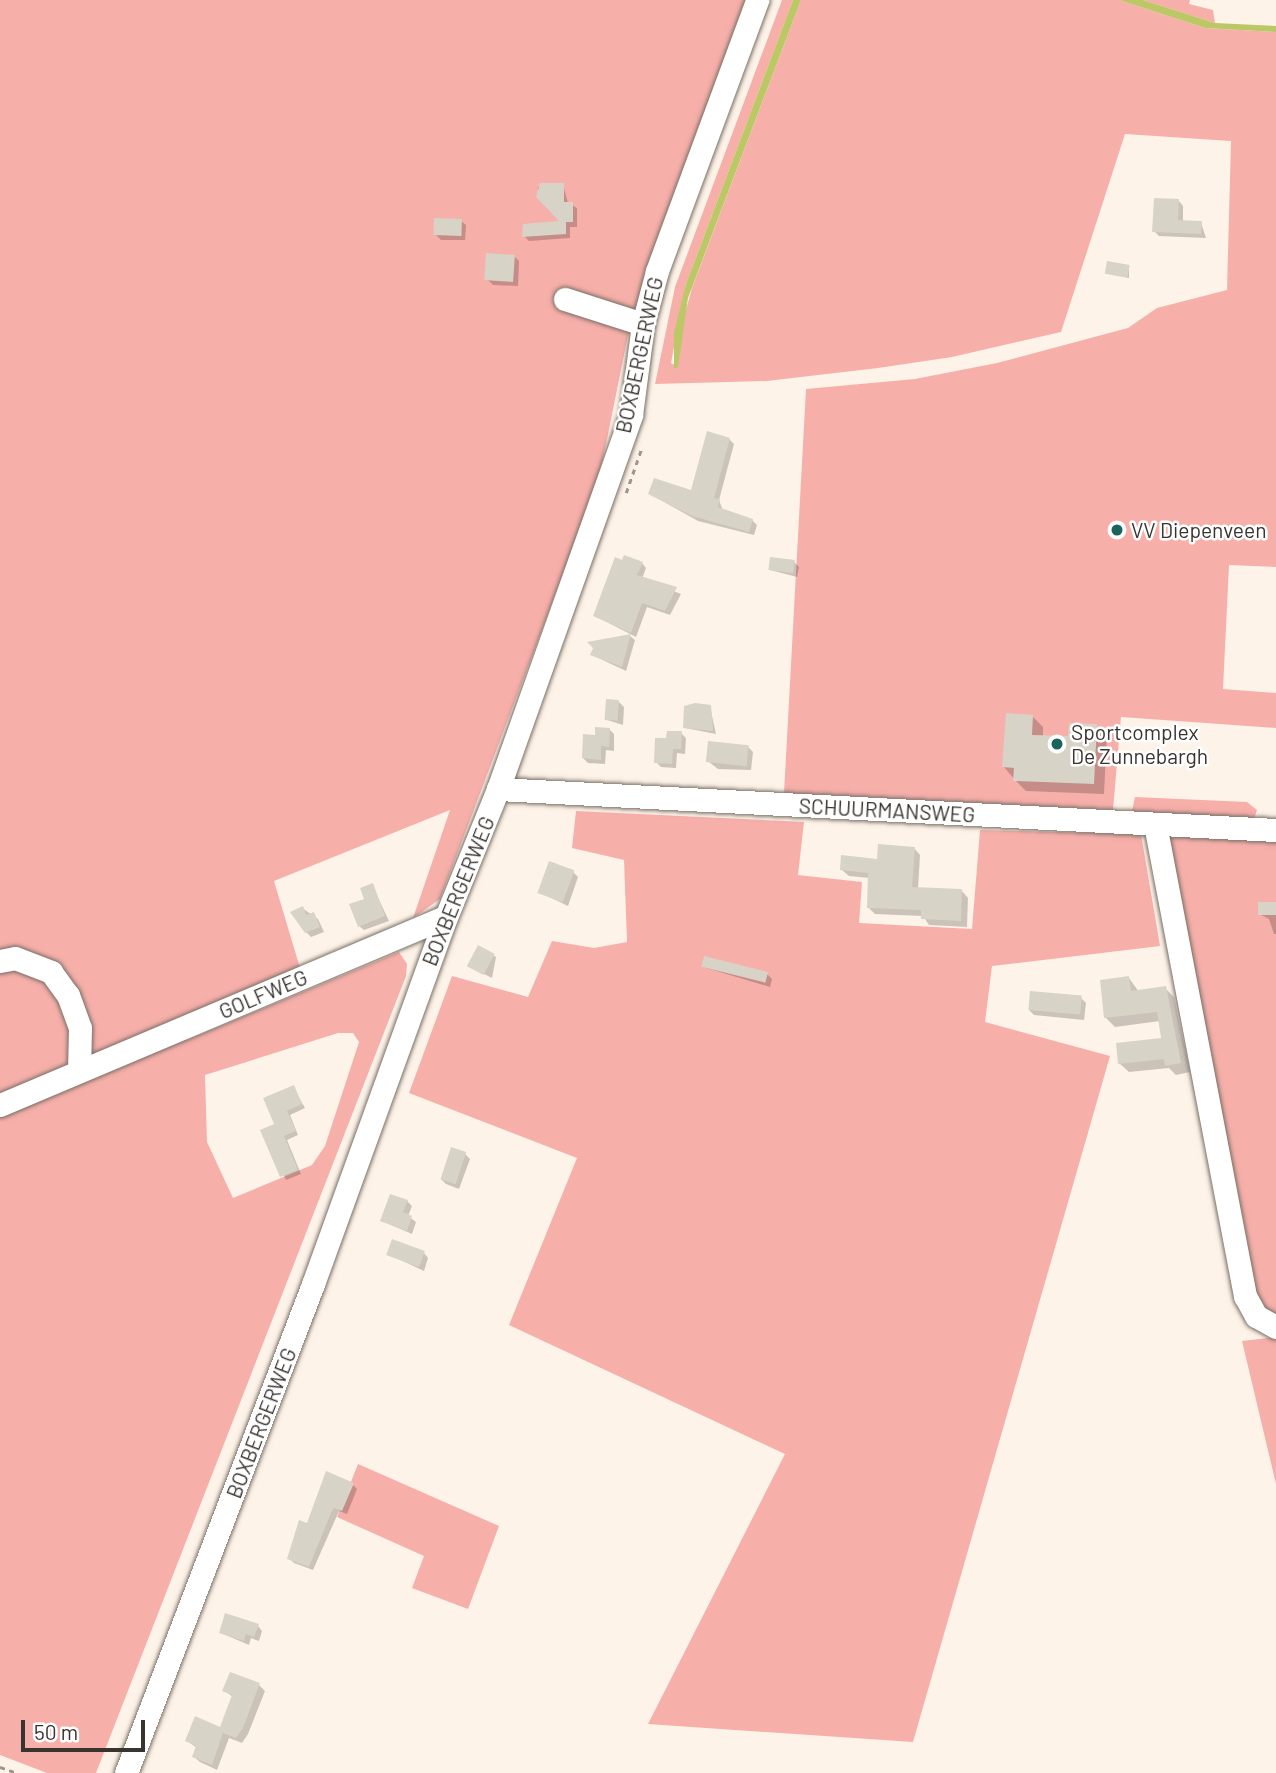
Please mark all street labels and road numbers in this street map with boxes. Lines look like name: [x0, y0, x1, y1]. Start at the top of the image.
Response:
street label: BOXBERGERWEG: [610, 275, 668, 435]
street label: SCHUURMANSWEG: [798, 793, 976, 827]
street label: BOXBERGERWEG: [417, 813, 499, 969]
street label: GOLFWEG: [215, 964, 311, 1024]
street label: BOXBERGERWEG: [221, 1344, 301, 1502]

